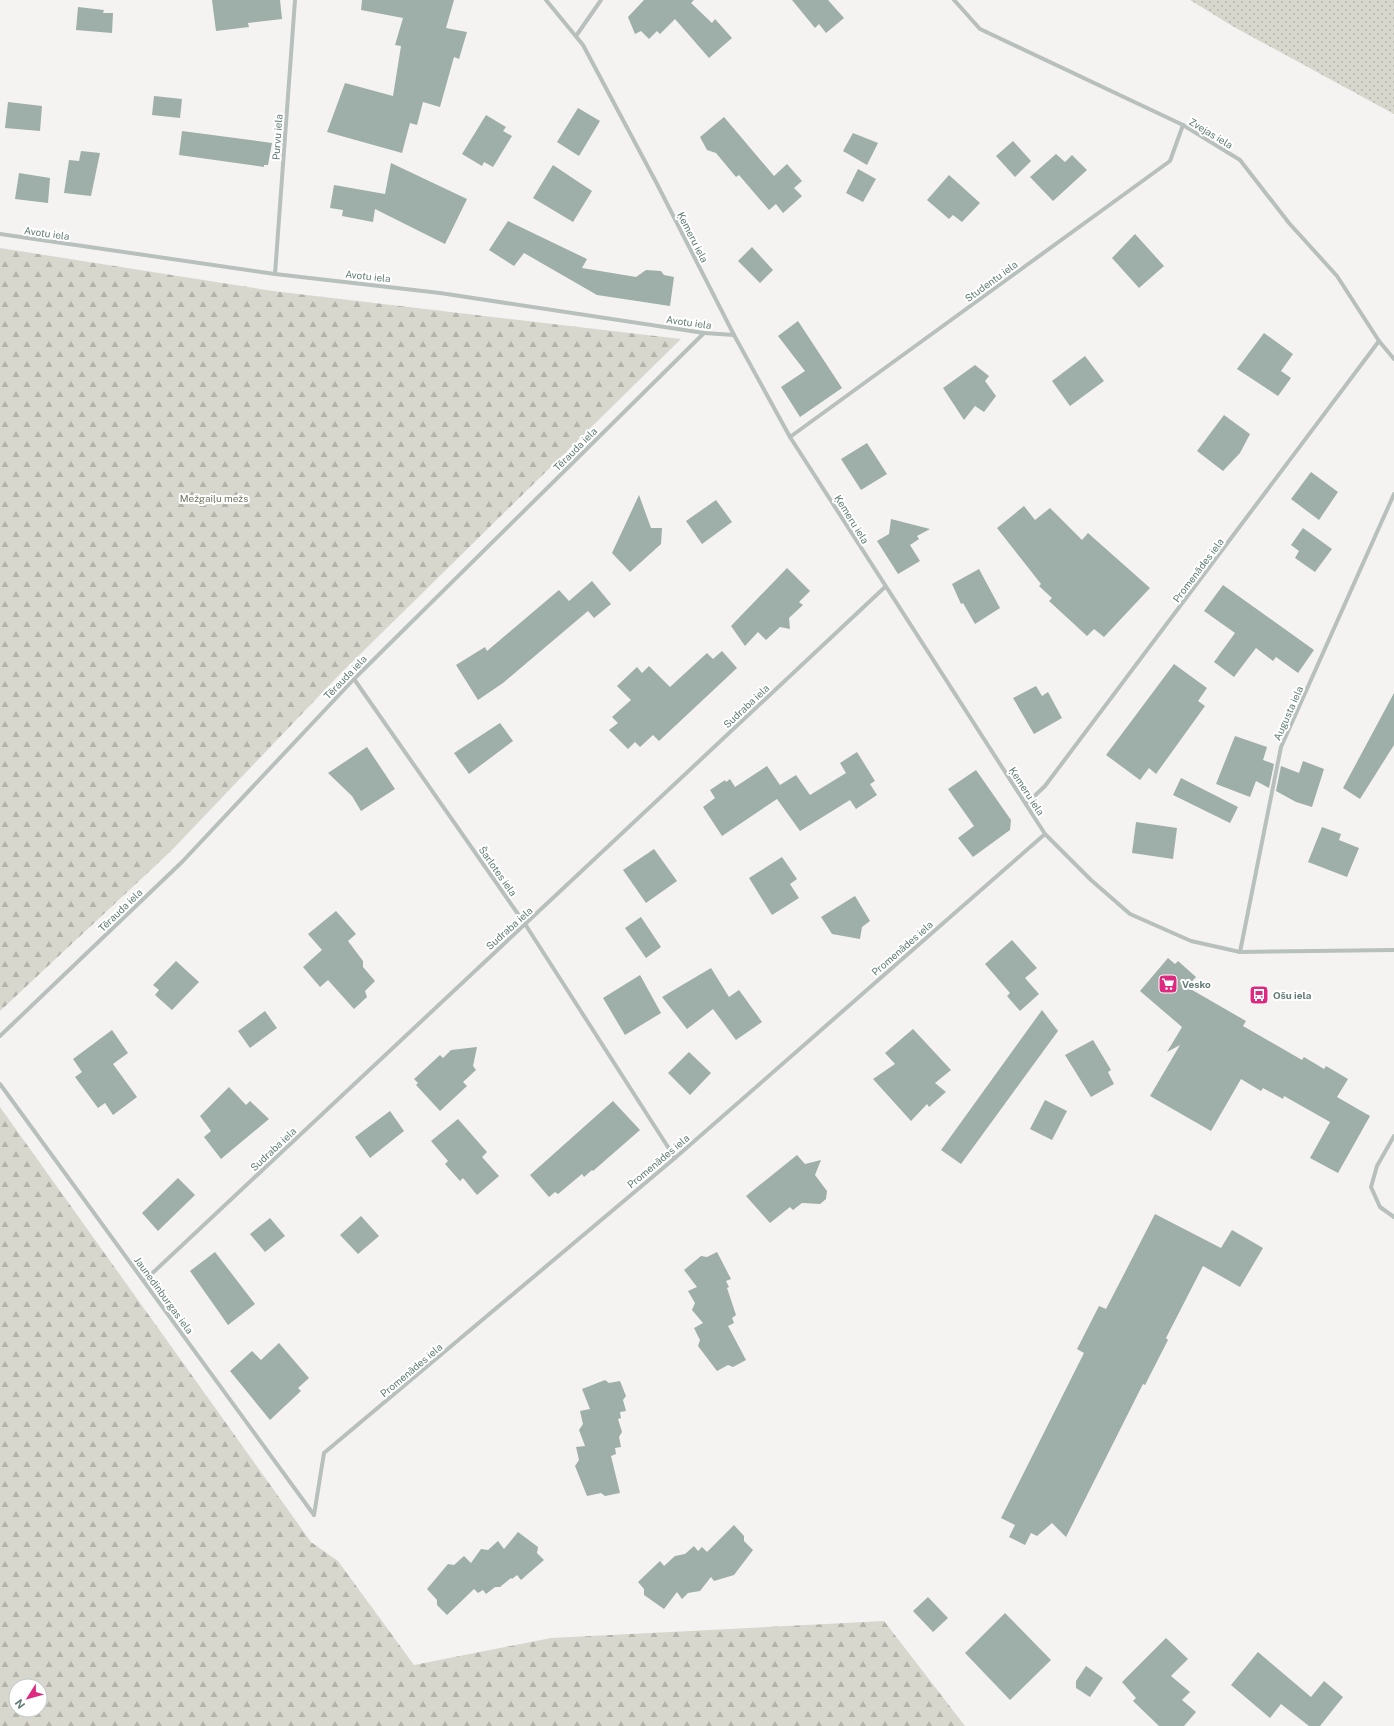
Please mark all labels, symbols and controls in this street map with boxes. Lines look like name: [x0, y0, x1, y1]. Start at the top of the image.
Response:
street label: Purvu iela: [269, 114, 285, 160]
street label: Zvejas iela: [1187, 115, 1235, 151]
street label: Ķemeru iela: [674, 210, 711, 265]
street label: Avotu iela: [24, 224, 70, 242]
street label: Studentu iela: [962, 258, 1020, 304]
street label: Avotu iela: [345, 268, 391, 284]
street label: Avotu iela: [666, 313, 712, 331]
street label: Tērauda iela: [551, 425, 599, 473]
park label: Mežgaiļu mežs: [180, 492, 248, 504]
street label: Ķemeru iela: [831, 492, 872, 546]
street label: Promenādes iela: [1170, 536, 1226, 604]
street label: Tērauda iela: [321, 652, 369, 702]
street label: Sudraba iela: [721, 682, 771, 730]
street label: Augusta iela: [1271, 684, 1305, 742]
street label: Ķemeru iela: [1006, 765, 1047, 818]
street label: Šarlotes iela: [477, 844, 519, 898]
street label: Tērauda iela: [95, 886, 145, 934]
street label: Sudraba iela: [483, 904, 535, 952]
street label: Promenādes iela: [869, 918, 935, 978]
supermarket icon: Vesko: [1157, 973, 1179, 995]
place label: Vesko: [1182, 978, 1211, 990]
bus stop icon: Ošu iela: [1248, 984, 1270, 1006]
place label: Ošu iela: [1273, 989, 1312, 1001]
street label: Sudraba iela: [248, 1125, 298, 1173]
street label: Promenādes iela: [625, 1132, 691, 1190]
street label: Jaunedinburgas iela: [132, 1254, 196, 1336]
street label: Promenādes iela: [378, 1341, 444, 1399]
north arrow: [8, 1678, 48, 1718]
text: N: [13, 1697, 27, 1711]

